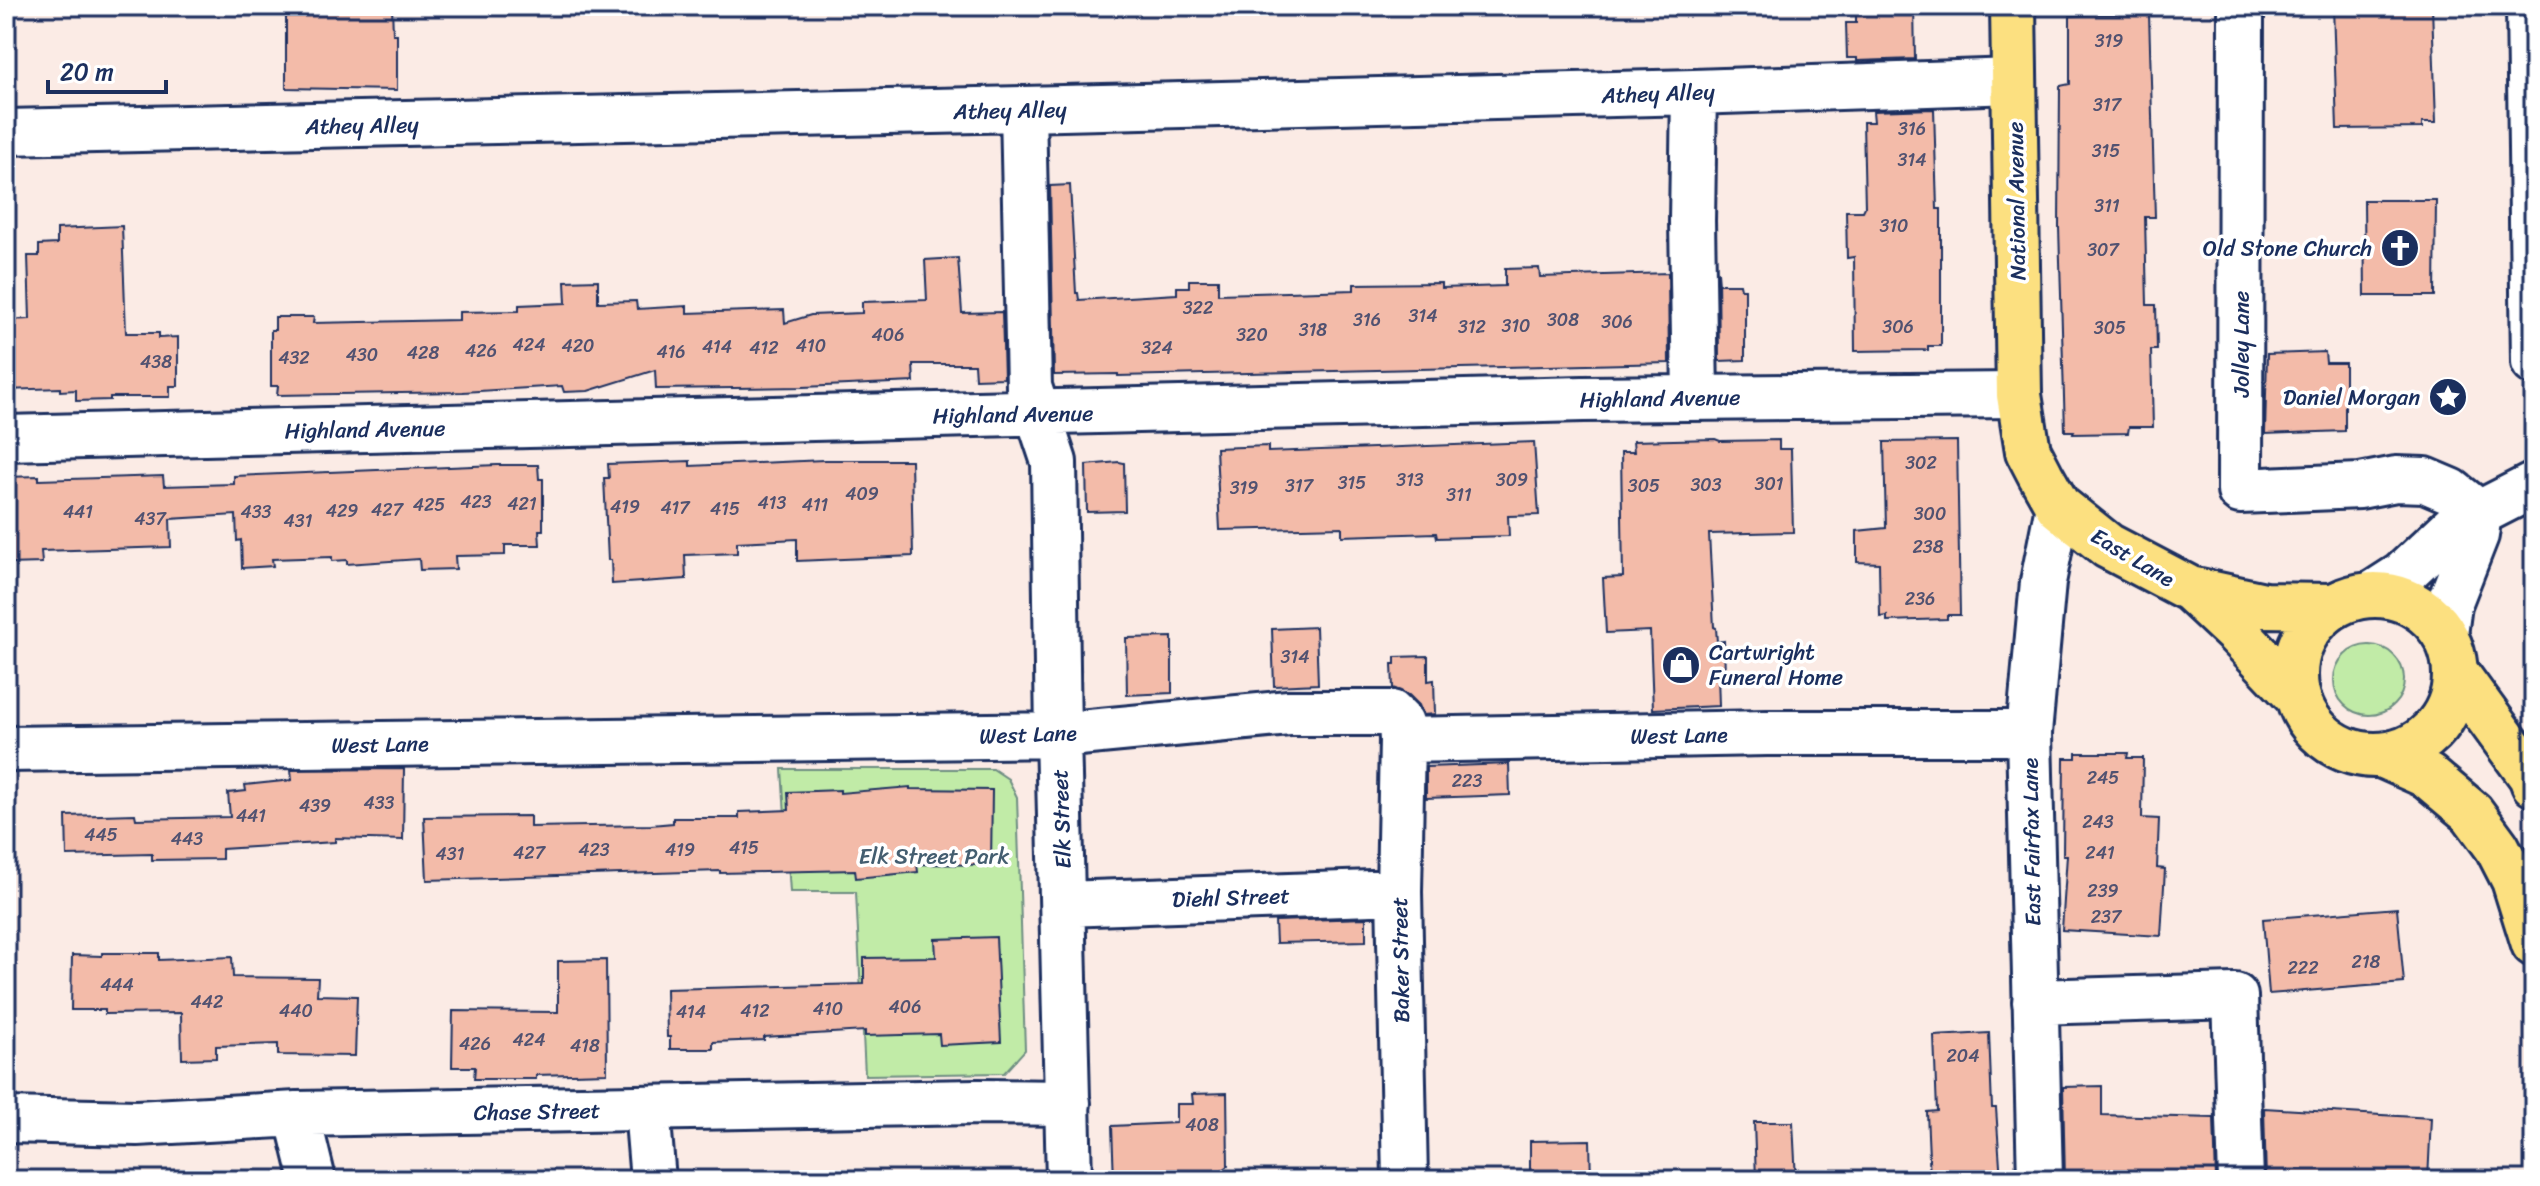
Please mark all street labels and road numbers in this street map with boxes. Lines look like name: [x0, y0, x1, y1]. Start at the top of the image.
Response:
street label: Athey Alley: [1600, 72, 1716, 115]
street label: Athey Alley: [952, 90, 1068, 131]
street label: Athey Alley: [304, 105, 420, 146]
street label: National Avenue: [1996, 121, 2037, 281]
street label: Jolley Lane: [2222, 291, 2261, 398]
street label: Highland Avenue: [1579, 378, 1741, 419]
street label: Highland Avenue: [932, 394, 1094, 435]
street label: Highland Avenue: [284, 409, 446, 450]
street label: East Lane: [2083, 517, 2183, 598]
street label: West Lane: [979, 713, 1078, 756]
street label: West Lane: [1630, 715, 1728, 756]
street label: West Lane: [331, 724, 429, 765]
street label: East Fairfax Lane: [2011, 757, 2052, 926]
street label: Elk Street: [1040, 768, 1083, 870]
street label: Diehl Street: [1171, 876, 1291, 919]
street label: Baker Street: [1380, 896, 1421, 1023]
street label: Chase Street: [473, 1091, 601, 1132]

